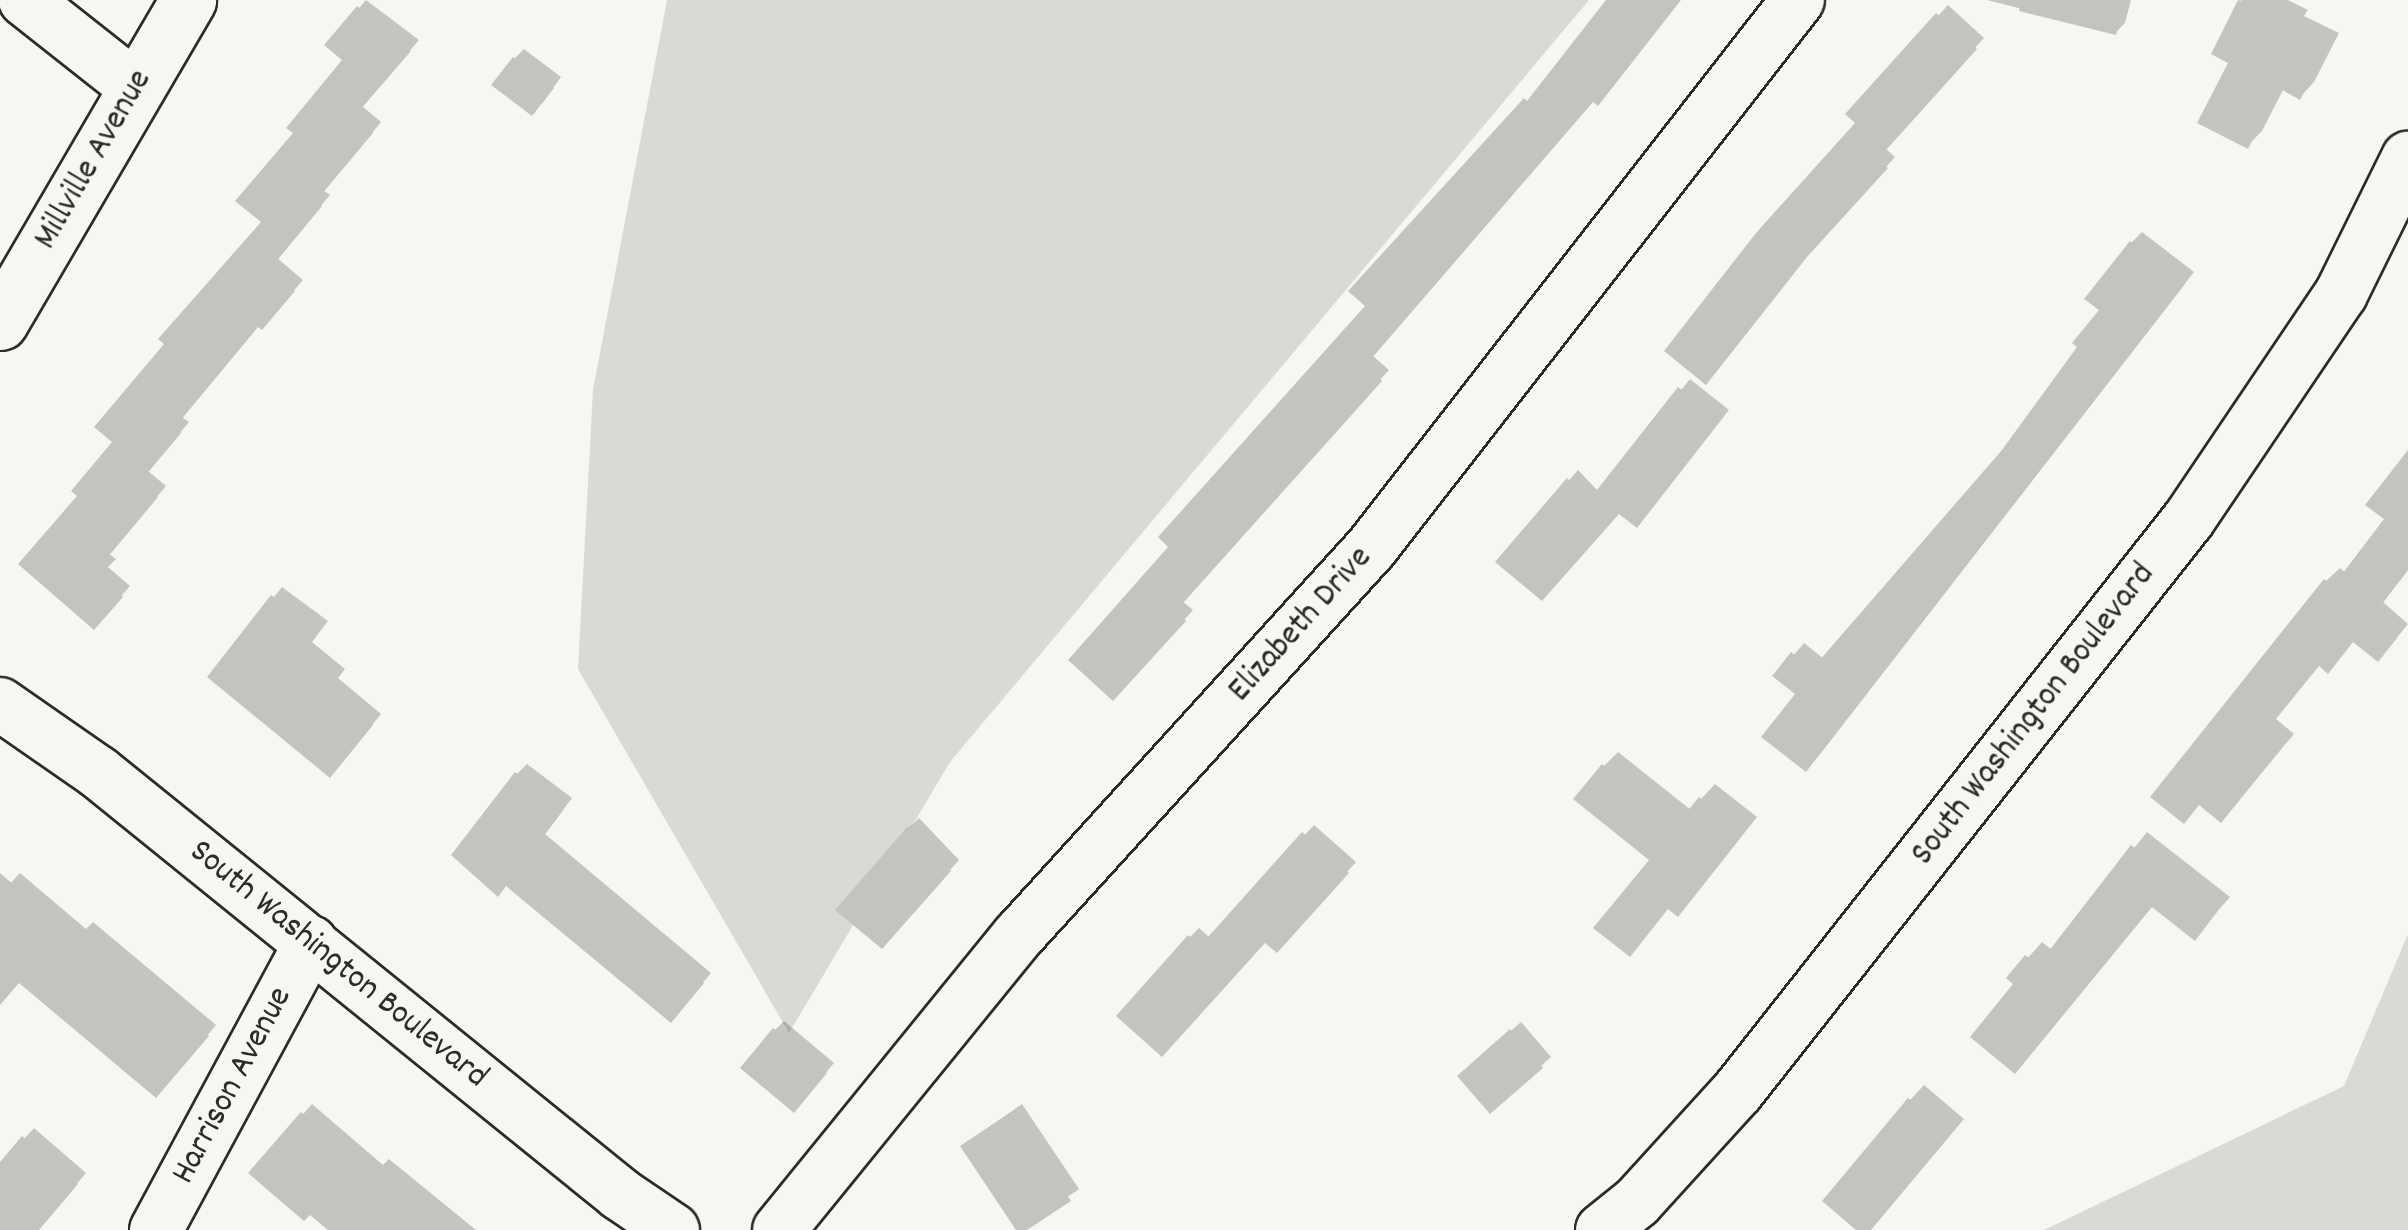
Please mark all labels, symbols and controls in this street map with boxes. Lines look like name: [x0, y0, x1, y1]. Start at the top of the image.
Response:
street label: Millville Avenue: [26, 63, 162, 257]
street label: Elizabeth Drive: [1220, 538, 1382, 712]
street label: South Washington Boulevard: [1903, 555, 2165, 875]
street label: South Washington Boulevard: [180, 832, 496, 1098]
street label: Harrison Avenue: [164, 980, 302, 1192]

